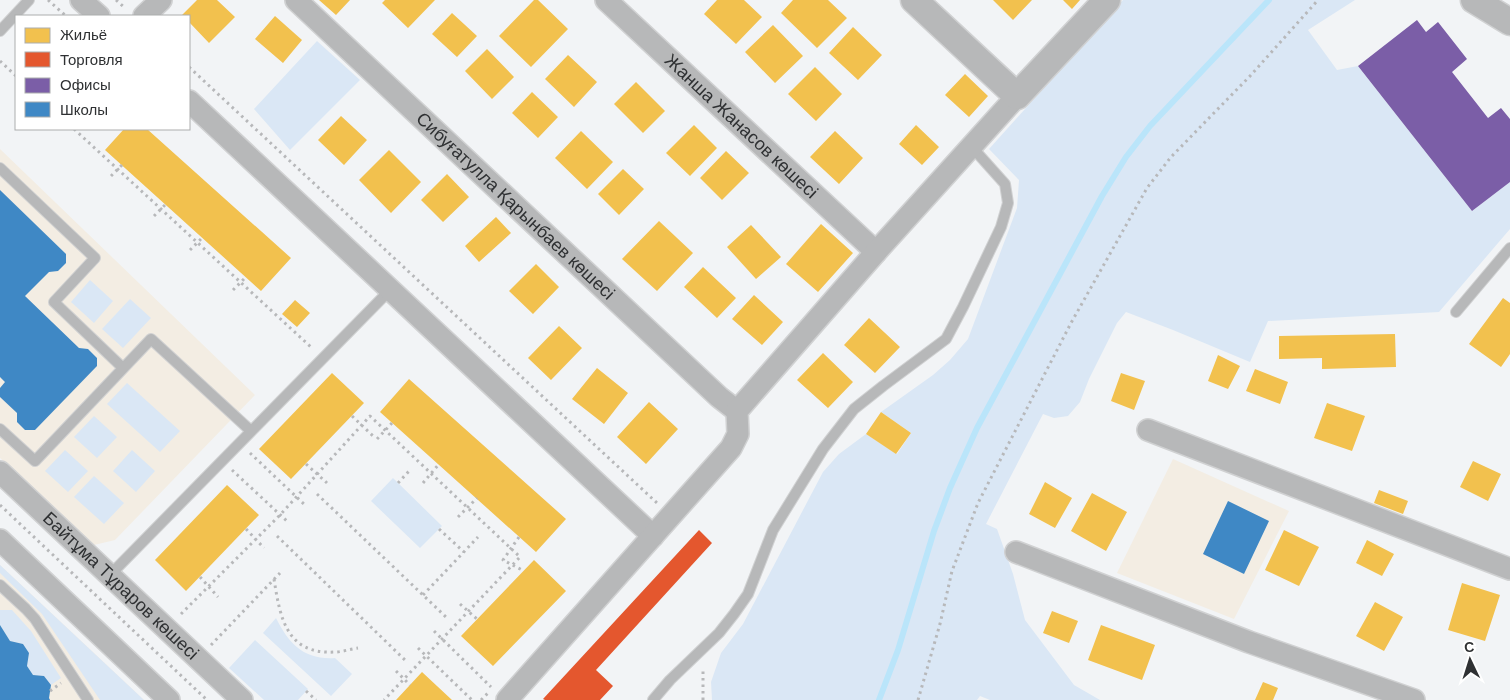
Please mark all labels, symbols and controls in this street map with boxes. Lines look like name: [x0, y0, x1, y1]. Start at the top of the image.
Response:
legend: [15, 15, 190, 130]
text: Жильё: [60, 25, 107, 45]
street label: Жанша Жанасов көшесі: [659, 49, 823, 204]
text: Торговля: [60, 50, 123, 70]
text: Офисы: [60, 75, 111, 95]
text: Школы: [60, 100, 108, 120]
street label: Сибуғатулла Қарынбаев көшесі: [411, 107, 620, 305]
street label: Байтұма Тұраров көшесі: [38, 506, 204, 665]
north arrow: [1445, 635, 1495, 685]
text: С: [1463, 638, 1475, 656]

